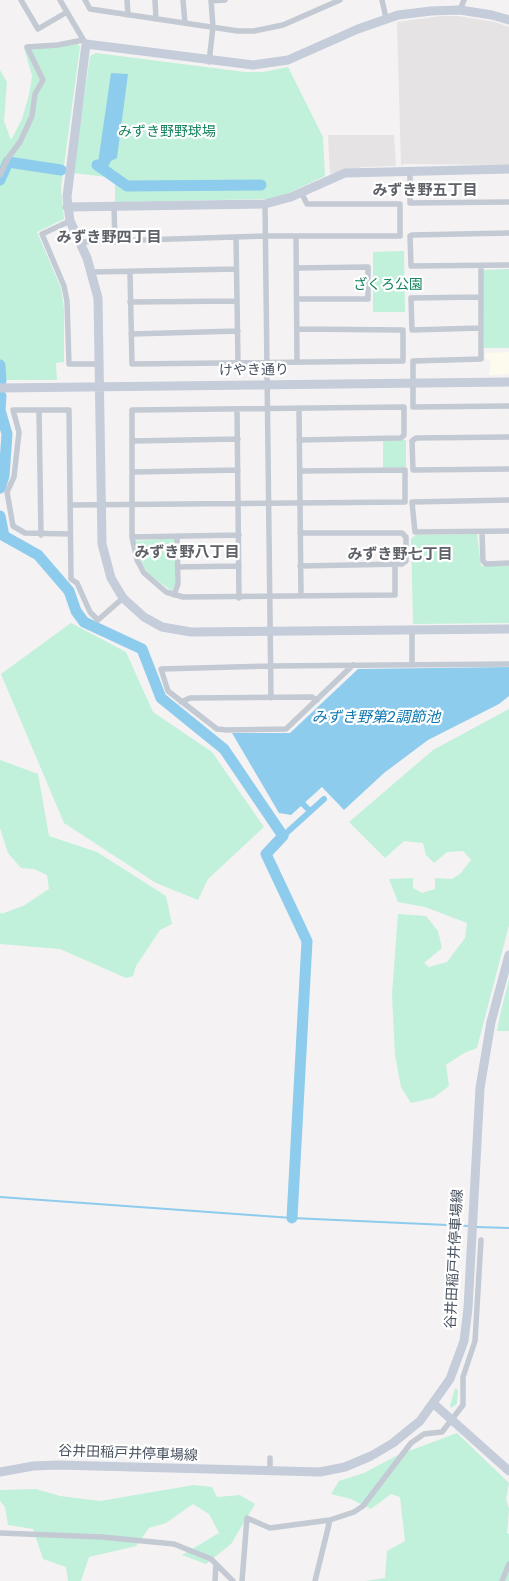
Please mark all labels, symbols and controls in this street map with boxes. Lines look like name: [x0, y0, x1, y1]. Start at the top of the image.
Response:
park label: みずき野野球場: [118, 124, 216, 140]
district label: みずき野五丁目: [373, 182, 477, 200]
district label: みずき野四丁目: [57, 229, 161, 247]
park label: ざくろ公園: [353, 277, 423, 293]
street label: けやき通り: [219, 362, 289, 380]
district label: みずき野八丁目: [135, 544, 239, 562]
district label: みずき野七丁目: [348, 546, 452, 564]
water label: みずき野第2調節池: [312, 709, 440, 727]
street label: 谷井田稲戸井停車場線: [443, 1189, 467, 1329]
street label: 谷井田稲戸井停車場線: [58, 1443, 198, 1465]

